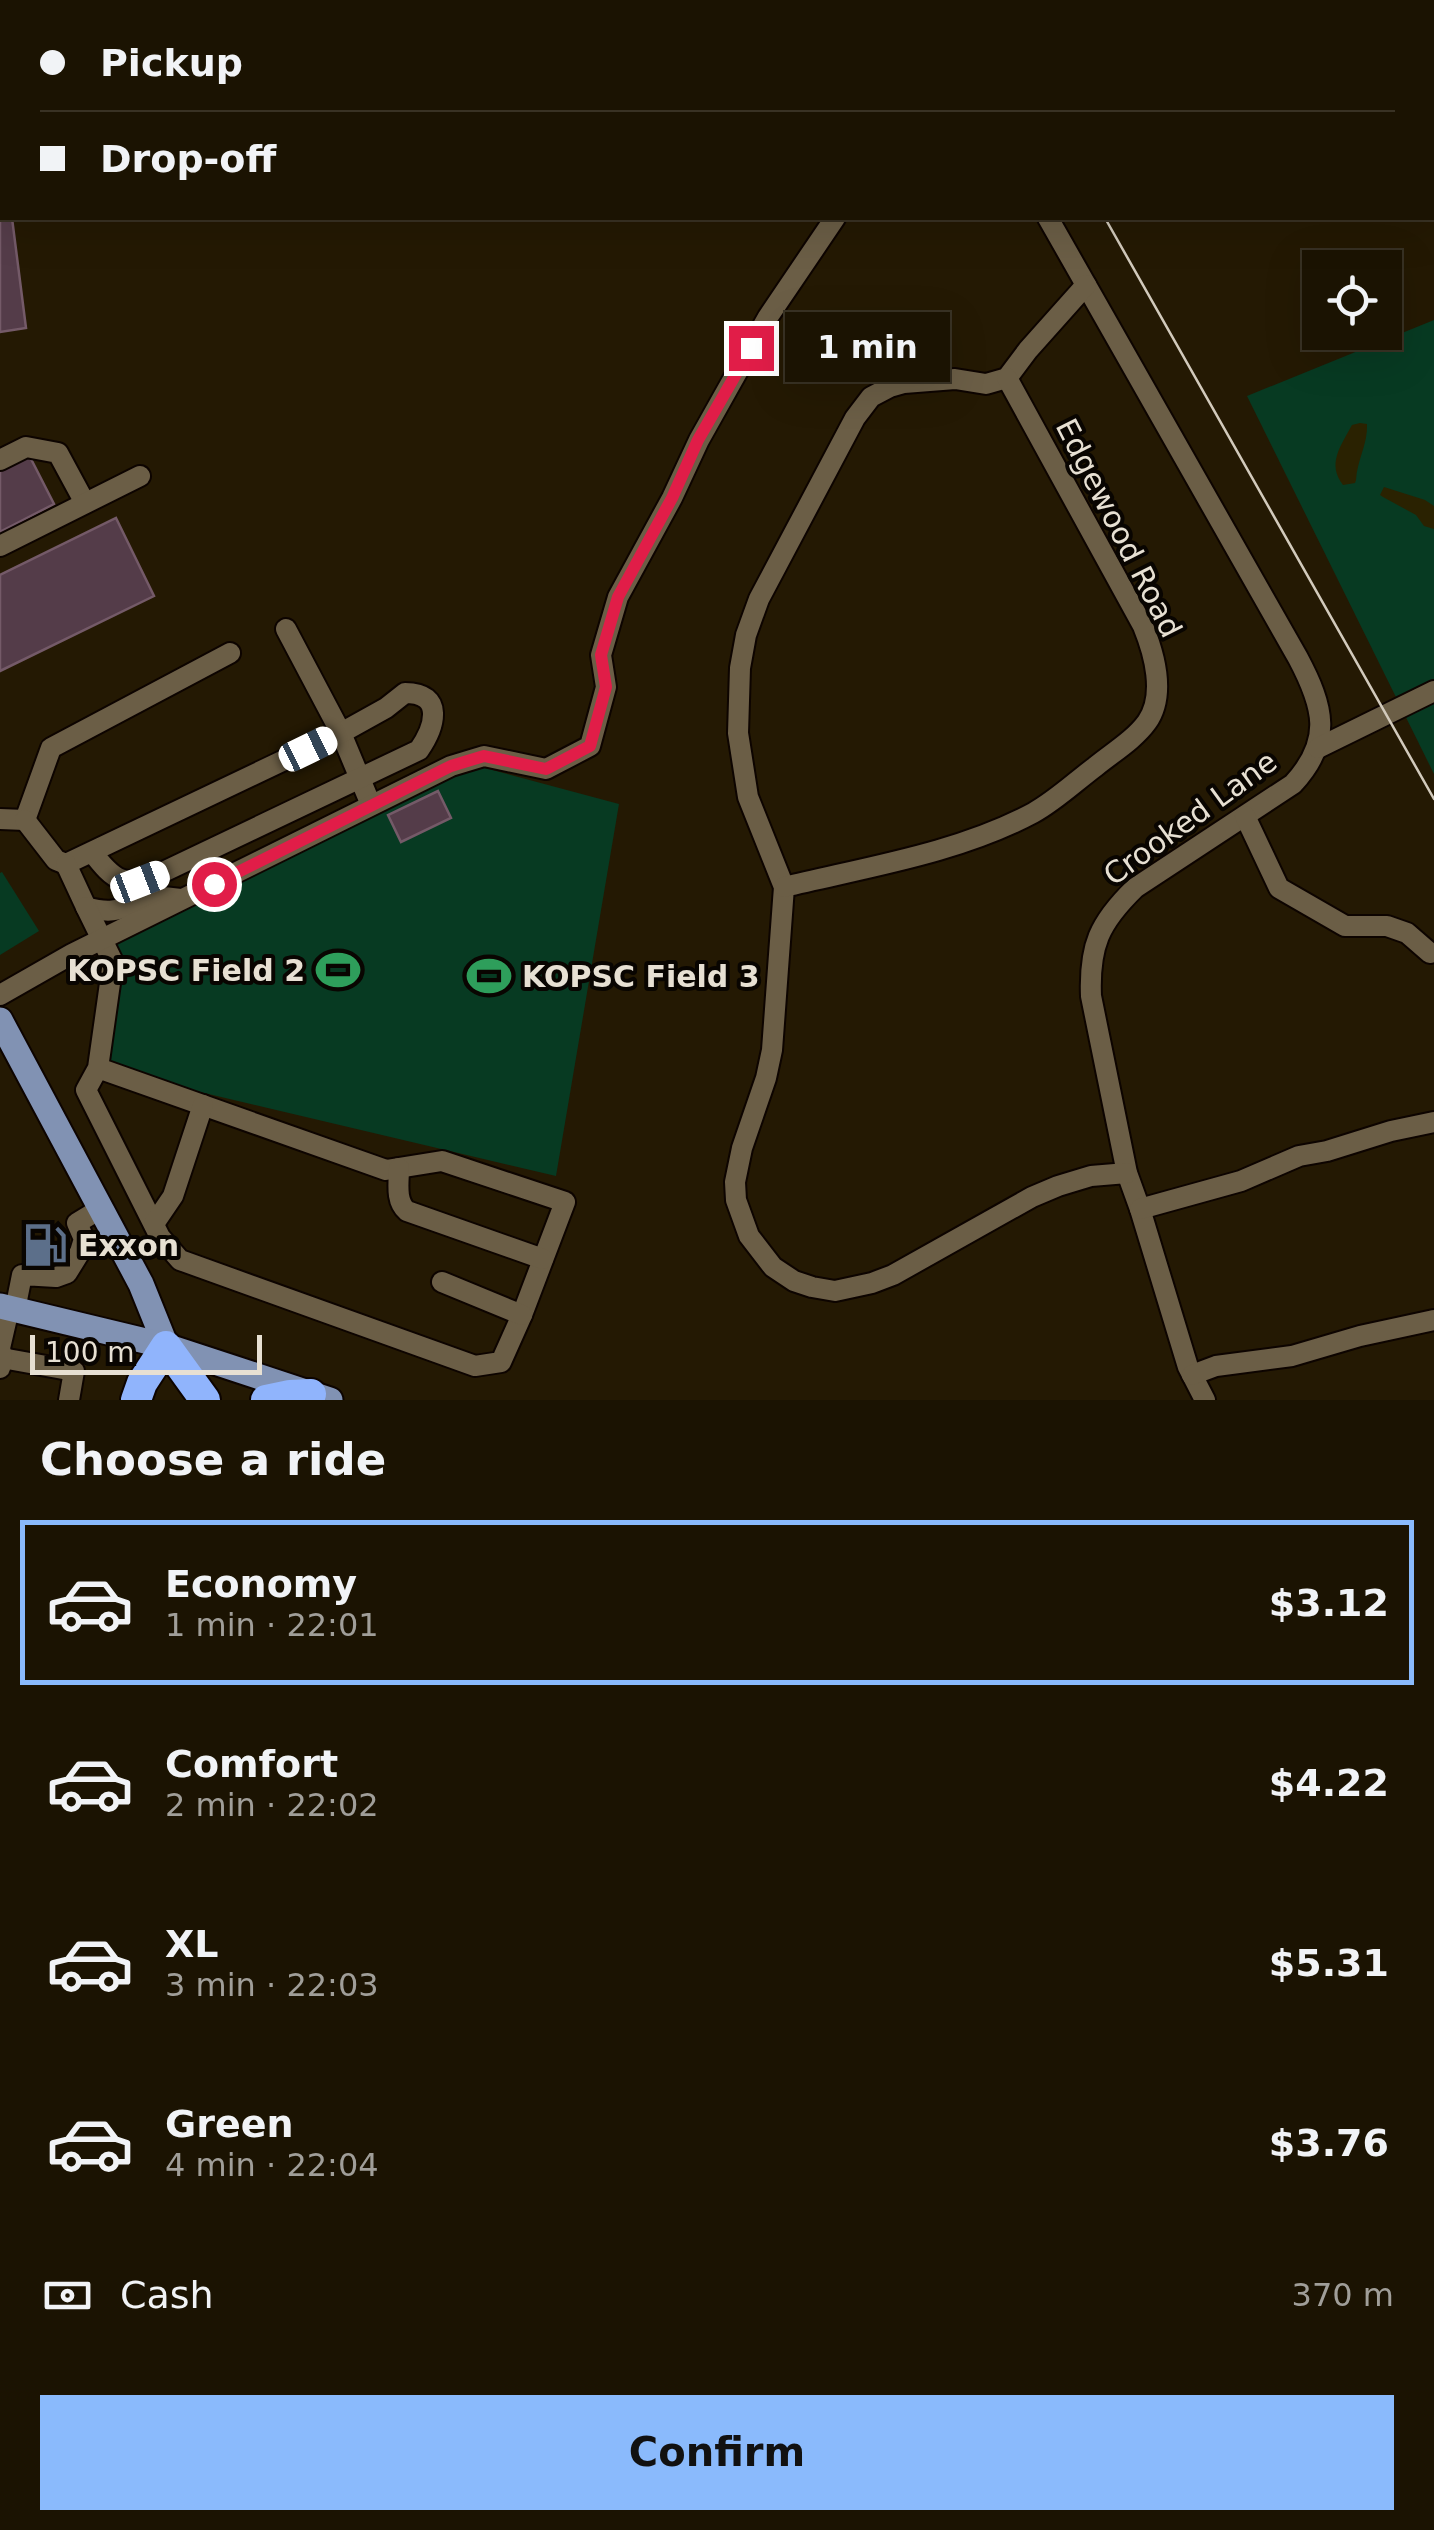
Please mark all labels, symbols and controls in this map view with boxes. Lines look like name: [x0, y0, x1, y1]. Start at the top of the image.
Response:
text: Pickup: [100, 41, 243, 85]
text: Drop-off: [100, 137, 276, 181]
map controls: [1302, 250, 1402, 350]
button: locate: [1302, 250, 1402, 350]
callout: 1 min: [786, 313, 951, 383]
route end: [729, 326, 774, 371]
text: 1 min: [817, 328, 918, 366]
street label: Edgewood Road: [1049, 413, 1189, 643]
car: [274, 722, 342, 776]
street label: Crooked Lane: [1097, 744, 1283, 892]
car: [107, 857, 173, 907]
route start: [192, 862, 237, 907]
sports icon: KOPSC Field 2: [314, 946, 362, 994]
sports icon: KOPSC Field 3: [465, 952, 513, 1000]
place label: KOPSC Field 2: [67, 953, 305, 988]
place label: KOPSC Field 3: [522, 959, 760, 994]
fuel station icon: Exxon: [21, 1221, 69, 1269]
place label: Exxon: [78, 1228, 179, 1263]
scale bar: [30, 1330, 262, 1374]
text: 100 m: [45, 1336, 135, 1369]
text: Choose a ride: [40, 1433, 386, 1486]
icon: car: [45, 1558, 135, 1648]
text: Economy: [165, 1562, 357, 1606]
text: $3.12: [1269, 1581, 1389, 1625]
text: 1 min · 22:01: [165, 1606, 379, 1644]
icon: car: [45, 1738, 135, 1828]
text: Comfort: [165, 1742, 338, 1786]
text: $4.22: [1269, 1761, 1389, 1805]
text: 2 min · 22:02: [165, 1786, 379, 1824]
icon: car: [45, 1918, 135, 2008]
text: XL: [165, 1922, 219, 1966]
text: $5.31: [1269, 1941, 1389, 1985]
text: 3 min · 22:03: [165, 1966, 379, 2004]
icon: car: [45, 2098, 135, 2188]
text: Green: [165, 2102, 294, 2146]
text: $3.76: [1269, 2121, 1389, 2165]
text: 4 min · 22:04: [165, 2146, 379, 2184]
icon: cash: [40, 2268, 95, 2323]
text: Cash: [120, 2273, 214, 2317]
text: 370 m: [1292, 2276, 1394, 2314]
button: Confirm: [40, 2395, 1394, 2510]

